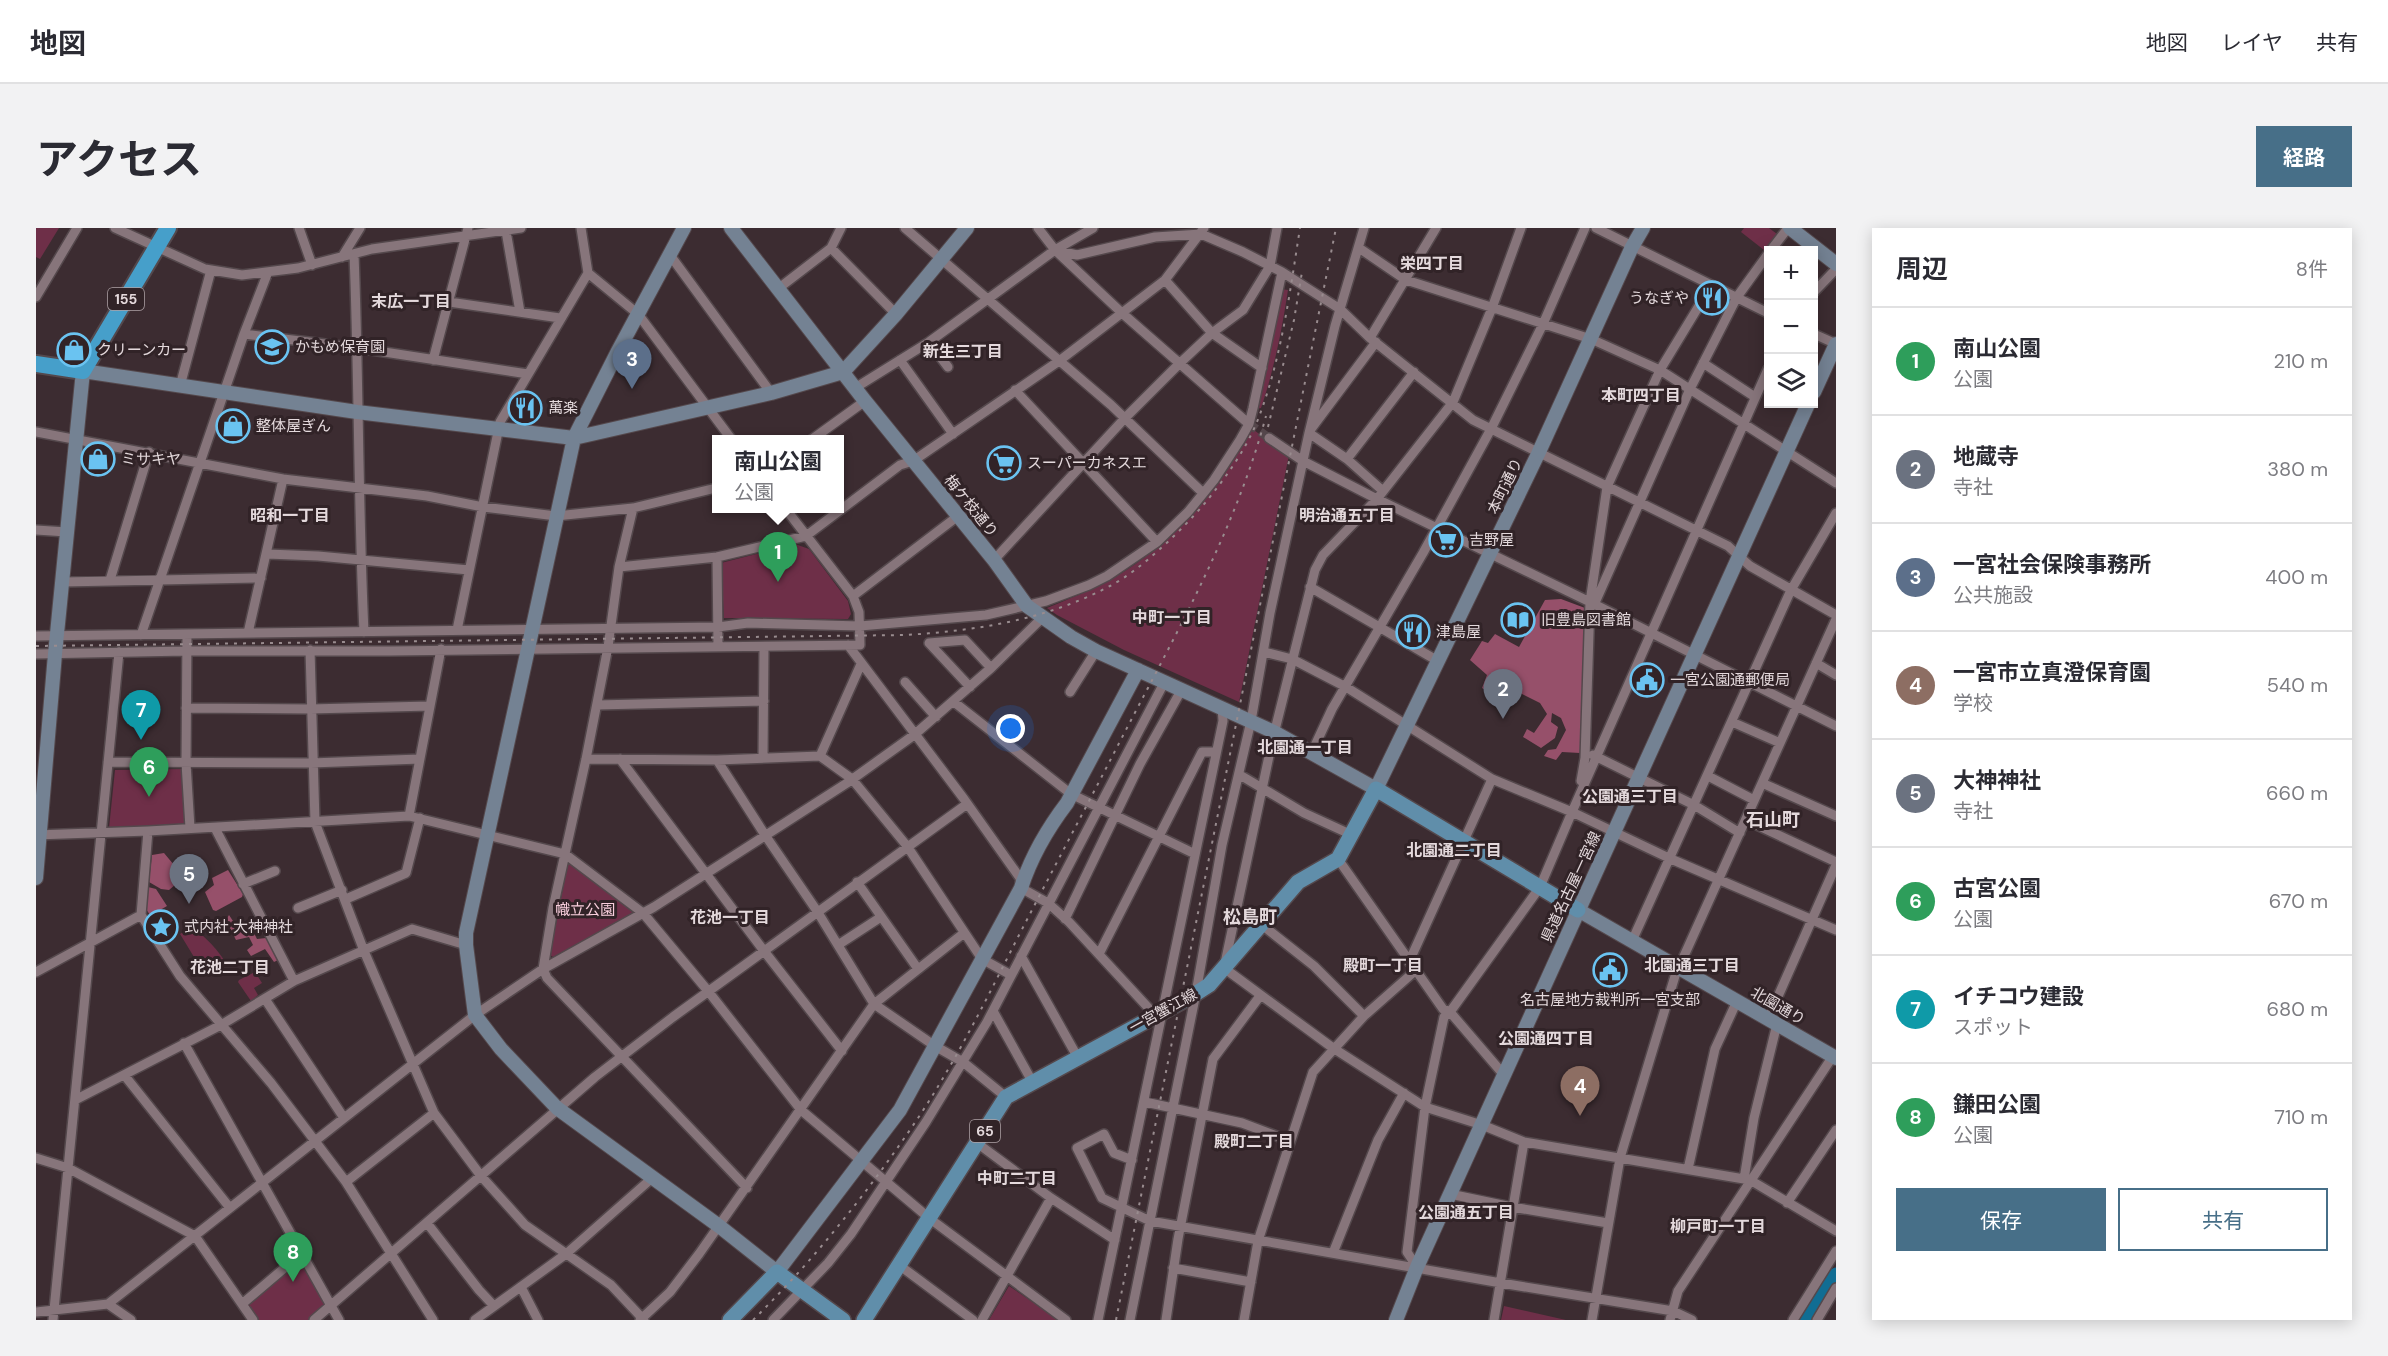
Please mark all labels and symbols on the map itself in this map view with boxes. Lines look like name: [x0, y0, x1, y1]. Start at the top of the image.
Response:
district label: 栄四丁目: [1400, 253, 1464, 274]
restaurant icon: うなぎや: [1694, 280, 1730, 316]
road number: 155: [108, 288, 144, 310]
place label: うなぎや: [1629, 288, 1689, 308]
district label: 末広一丁目: [371, 291, 451, 312]
school or university icon: かもめ保育園: [254, 329, 290, 365]
shop icon: クリーンカー: [56, 332, 92, 368]
place label: かもめ保育園: [295, 337, 385, 357]
place label: クリーンカー: [97, 340, 186, 360]
pin: 3: [612, 340, 652, 389]
district label: 新生三丁目: [923, 341, 1003, 362]
district label: 本町四丁目: [1601, 385, 1681, 406]
restaurant icon: 萬楽: [507, 390, 543, 426]
place label: 萬楽: [548, 398, 578, 418]
shop icon: 整体屋ぎん: [215, 408, 251, 444]
place label: 整体屋ぎん: [256, 416, 331, 436]
shop icon: ミサキヤ: [80, 441, 116, 477]
supermarket icon: スーパーカネスエ: [986, 445, 1022, 481]
place label: ミサキヤ: [121, 449, 181, 469]
place label: スーパーカネスエ: [1027, 453, 1147, 473]
street label: 本町通り: [1483, 455, 1527, 517]
street label: 梅ケ枝通り: [940, 471, 1002, 541]
district label: 昭和一丁目: [250, 505, 330, 526]
district label: 明治通五丁目: [1299, 505, 1395, 526]
supermarket icon: 吉野屋: [1428, 522, 1464, 558]
place label: 吉野屋: [1469, 530, 1514, 550]
pin: 1: [758, 532, 798, 582]
library icon: 旧豊島図書館: [1500, 602, 1536, 638]
district label: 中町一丁目: [1132, 607, 1212, 628]
place label: 旧豊島図書館: [1541, 610, 1631, 630]
restaurant icon: 津島屋: [1395, 614, 1431, 650]
place label: 津島屋: [1436, 622, 1481, 642]
public building icon: 一宮公園通郵便局: [1629, 662, 1665, 698]
pin: 2: [1484, 670, 1522, 719]
place label: 一宮公園通郵便局: [1670, 670, 1790, 690]
pin: 7: [122, 690, 160, 740]
your location: [996, 714, 1025, 743]
district label: 北園通一丁目: [1257, 737, 1353, 758]
pin: 6: [130, 748, 168, 797]
district label: 公園通三丁目: [1582, 786, 1678, 807]
district label: 石山町: [1746, 808, 1800, 832]
street label: 県道名古屋一宮線: [1537, 828, 1605, 946]
district label: 北園通二丁目: [1406, 840, 1502, 861]
pin: 5: [170, 854, 208, 904]
park label: 幟立公園: [555, 900, 615, 920]
district label: 松島町: [1223, 905, 1277, 929]
district label: 花池一丁目: [690, 907, 770, 928]
place icon: 式内社 大神神社: [143, 909, 179, 945]
place label: 式内社 大神神社: [184, 917, 293, 937]
public building icon: 名古屋地方裁判所一宮支部: [1592, 952, 1628, 988]
district label: 殿町一丁目: [1343, 955, 1423, 976]
district label: 北園通三丁目: [1644, 955, 1740, 976]
district label: 花池二丁目: [190, 957, 270, 978]
street label: 北園通り: [1747, 982, 1809, 1030]
street label: 一宮蟹江線: [1125, 984, 1201, 1038]
place label: 名古屋地方裁判所一宮支部: [1520, 990, 1700, 1010]
district label: 公園通四丁目: [1498, 1028, 1594, 1049]
pin: 4: [1560, 1066, 1600, 1116]
road number: 65: [970, 1120, 1000, 1142]
district label: 殿町二丁目: [1214, 1131, 1294, 1152]
district label: 中町二丁目: [977, 1168, 1057, 1189]
district label: 公園通五丁目: [1418, 1202, 1514, 1223]
district label: 柳戸町一丁目: [1670, 1216, 1766, 1237]
pin: 8: [274, 1232, 312, 1282]

